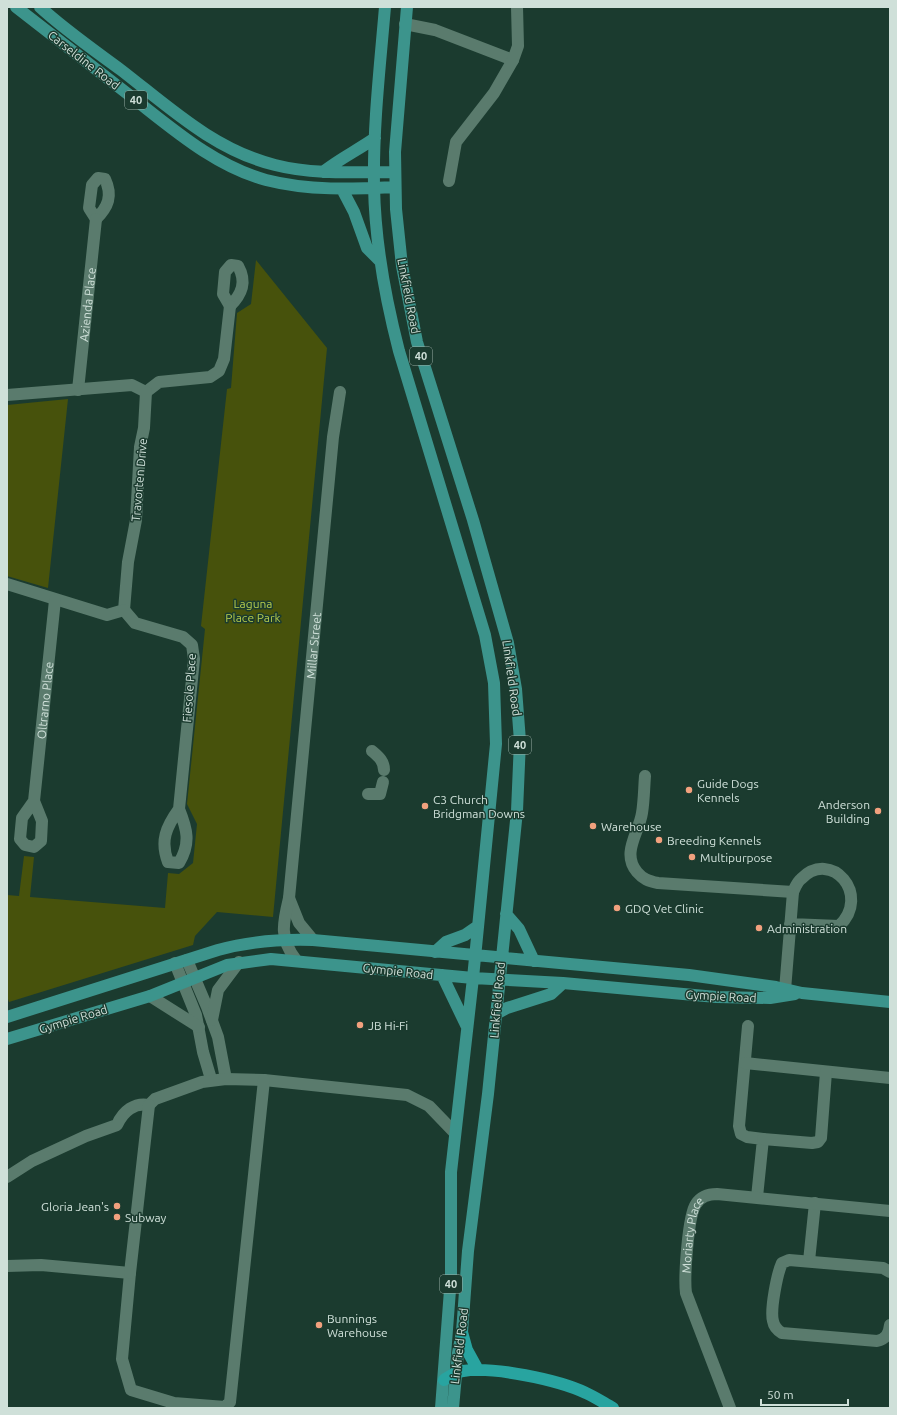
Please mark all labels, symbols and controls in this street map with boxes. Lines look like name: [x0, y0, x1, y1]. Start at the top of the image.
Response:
street label: Carseldine Road: [46, 28, 122, 92]
road number: 40: [125, 91, 147, 109]
street label: Linkfield Road: [395, 257, 423, 335]
street label: Azienda Place: [77, 267, 97, 342]
road number: 40: [410, 347, 432, 365]
street label: Travorten Drive: [129, 438, 149, 522]
park label: Laguna Place Park: [225, 597, 281, 624]
street label: Millar Street: [303, 611, 323, 679]
street label: Linkfield Road: [500, 639, 524, 717]
street label: Fiesole Place: [180, 653, 198, 723]
street label: Oltrarno Place: [34, 661, 55, 740]
road number: 40: [509, 736, 531, 754]
place label: Guide Dogs Kennels: [697, 777, 759, 804]
marker: Guide Dogs Kennels: [684, 785, 694, 795]
place label: C3 Church Bridgman Downs: [433, 793, 525, 820]
place label: Anderson Building: [818, 798, 870, 825]
marker: C3 Church Bridgman Downs: [420, 801, 430, 811]
marker: Anderson Building: [873, 806, 883, 816]
place label: Warehouse: [601, 820, 662, 833]
marker: Warehouse: [588, 821, 598, 831]
place label: Breeding Kennels: [667, 834, 761, 847]
marker: Breeding Kennels: [654, 835, 664, 845]
place label: Multipurpose: [700, 851, 772, 864]
marker: Multipurpose: [687, 852, 697, 862]
place label: GDQ Vet Clinic: [625, 902, 704, 915]
marker: GDQ Vet Clinic: [612, 903, 622, 913]
place label: Administration: [767, 922, 847, 935]
marker: Administration: [754, 923, 764, 933]
street label: Gympie Road: [362, 961, 434, 981]
street label: Linkfield Road: [487, 961, 507, 1039]
street label: Gympie Road: [685, 988, 757, 1004]
street label: Gympie Road: [37, 1002, 109, 1036]
place label: JB Hi-Fi: [368, 1019, 408, 1032]
marker: JB Hi-Fi: [355, 1020, 365, 1030]
street label: Moriarty Place: [679, 1194, 706, 1273]
place label: Gloria Jean's: [41, 1200, 109, 1213]
marker: Gloria Jean's: [112, 1201, 122, 1211]
place label: Subway: [125, 1211, 167, 1224]
marker: Subway: [112, 1212, 122, 1222]
road number: 40: [440, 1275, 462, 1293]
street label: Linkfield Road: [448, 1307, 470, 1385]
place label: Bunnings Warehouse: [327, 1312, 388, 1339]
marker: Bunnings Warehouse: [314, 1320, 324, 1330]
scale bar: [761, 1381, 848, 1407]
text: 50 m: [767, 1388, 794, 1401]

